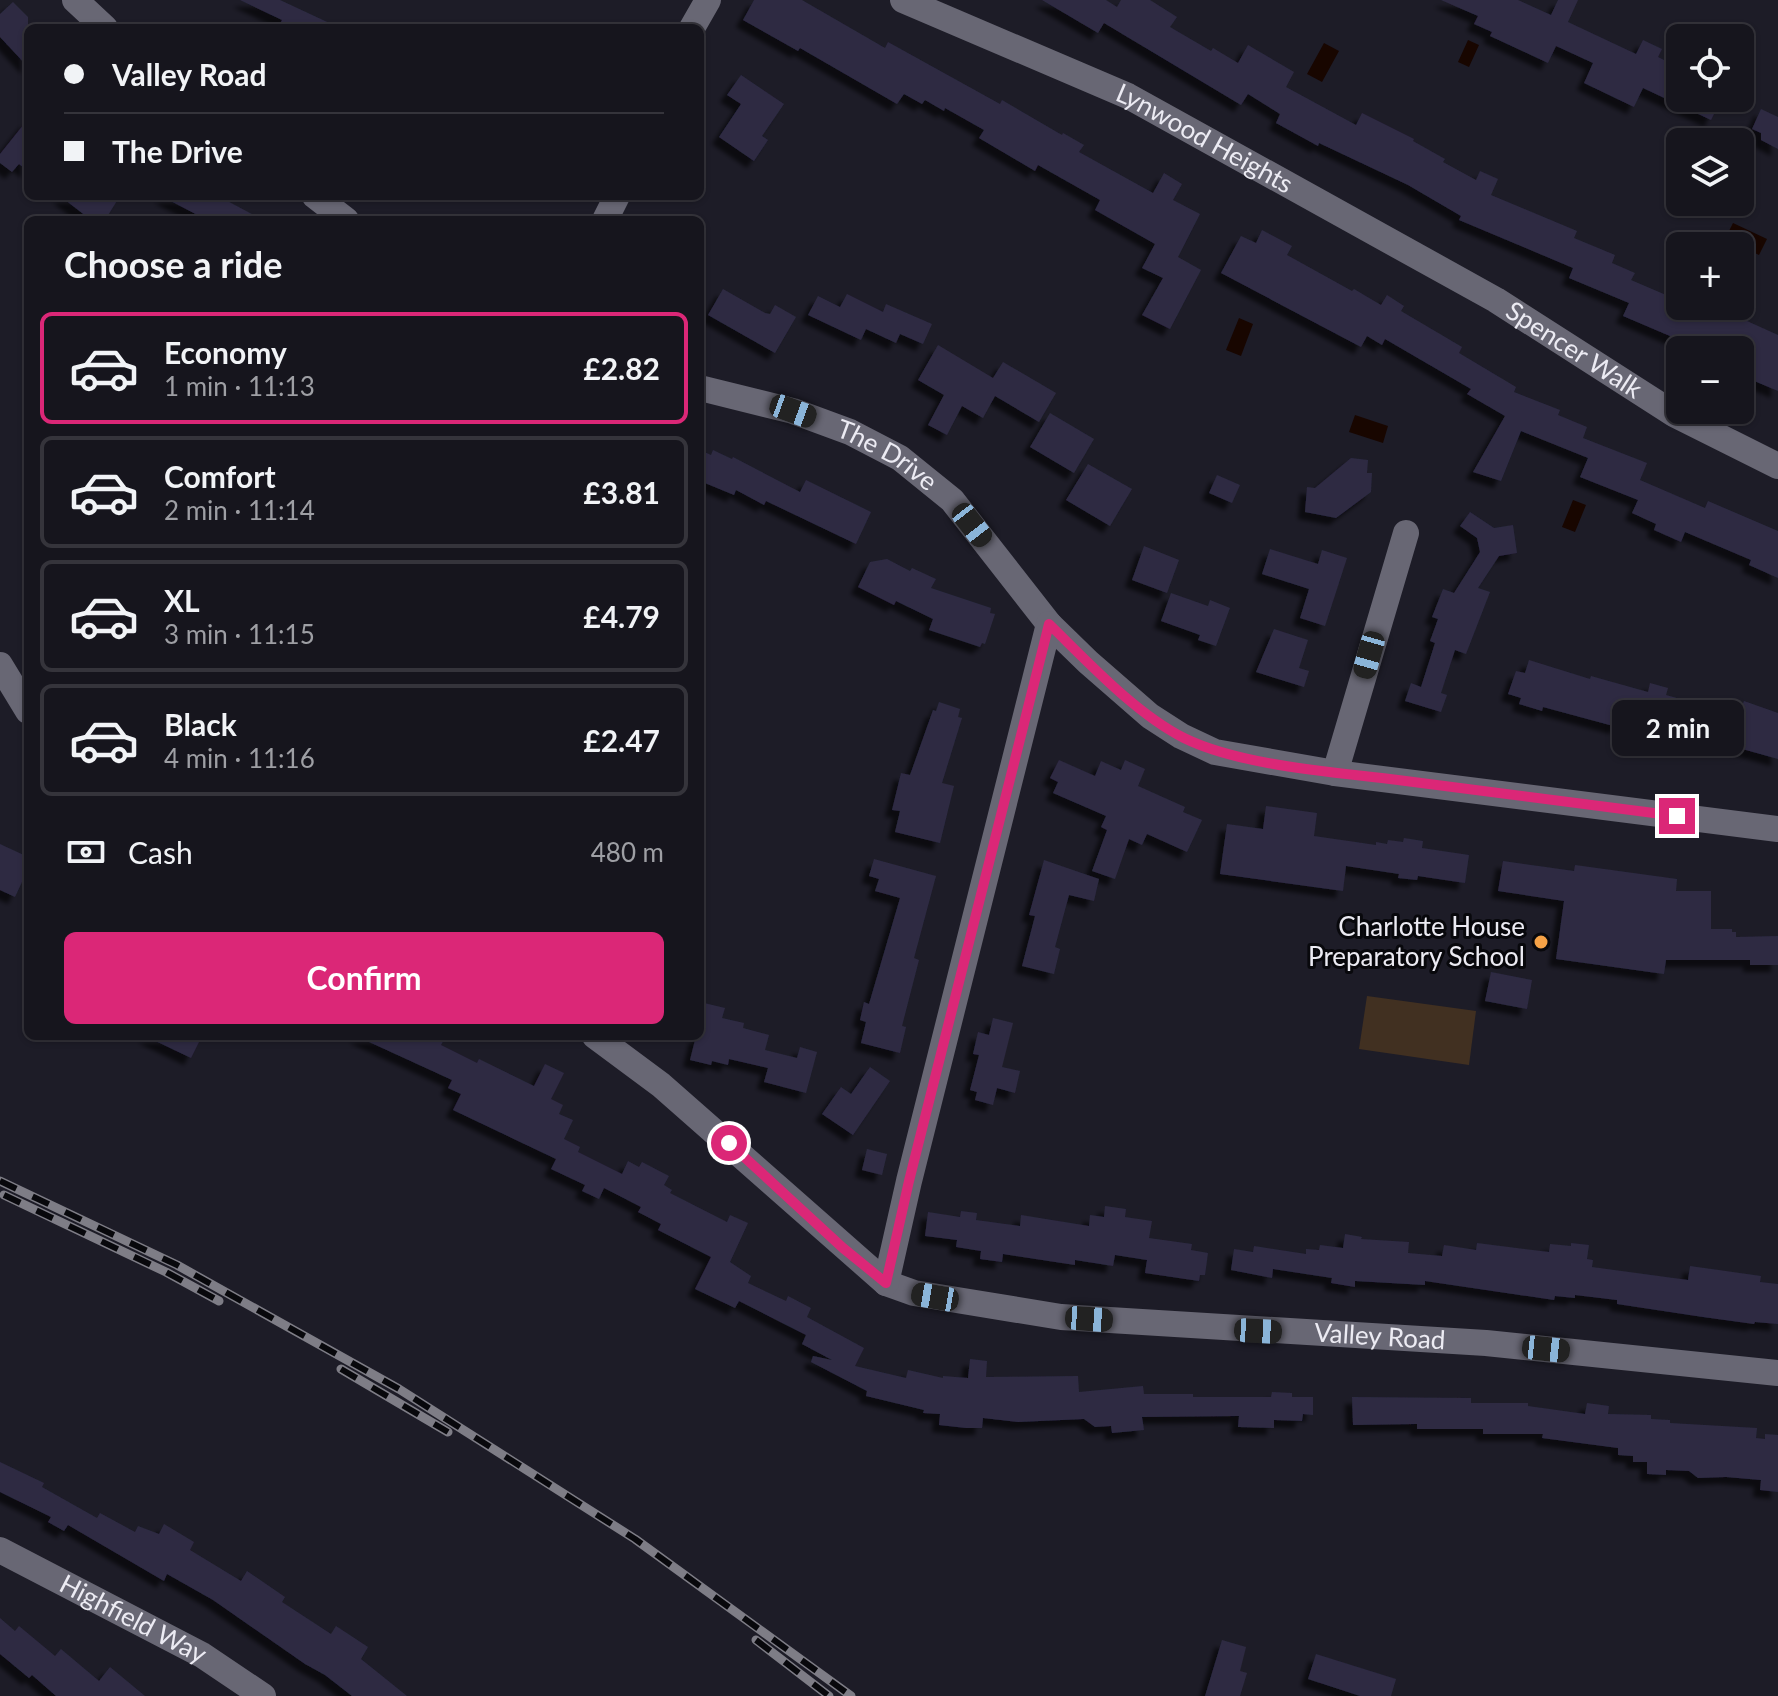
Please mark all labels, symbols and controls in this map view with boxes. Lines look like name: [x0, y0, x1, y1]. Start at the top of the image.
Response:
map controls: [1666, 24, 1754, 424]
button: locate: [1666, 24, 1754, 112]
text: Valley Road: [112, 56, 266, 92]
street label: Lynwood Heights: [1112, 76, 1299, 199]
button: layers: [1666, 128, 1754, 216]
text: The Drive: [112, 133, 243, 169]
button: +: [1666, 232, 1754, 320]
text: Choose a ride: [64, 242, 283, 286]
street label: Spencer Walk: [1500, 294, 1649, 405]
icon: car: [68, 332, 140, 404]
text: Economy: [164, 334, 287, 370]
button: −: [1666, 336, 1754, 424]
text: £2.82: [583, 350, 660, 386]
text: 1 min · 11:13: [164, 370, 315, 402]
car: [766, 392, 820, 430]
street label: The Drive: [833, 412, 944, 497]
icon: car: [68, 456, 140, 528]
text: Comfort: [164, 458, 276, 494]
text: £3.81: [583, 474, 660, 510]
text: 2 min · 11:14: [164, 494, 315, 526]
car: [948, 499, 996, 551]
icon: car: [68, 580, 140, 652]
text: XL: [164, 582, 200, 618]
text: £4.79: [583, 598, 660, 634]
text: 3 min · 11:15: [164, 618, 315, 650]
car: [1351, 629, 1387, 681]
callout: 2 min: [1611, 700, 1743, 756]
icon: car: [68, 704, 140, 776]
text: Black: [164, 706, 237, 742]
text: 2 min: [1646, 712, 1710, 744]
text: £2.47: [583, 722, 660, 758]
text: 4 min · 11:16: [164, 742, 315, 774]
route end: [1659, 798, 1695, 834]
icon: cash: [64, 830, 108, 874]
text: Cash: [128, 834, 193, 870]
text: 480 m: [591, 836, 664, 868]
place label: Charlotte House Preparatory School: [1308, 910, 1525, 972]
button: Confirm: [64, 932, 664, 1024]
marker: Charlotte House Preparatory School: [1532, 933, 1550, 951]
route start: [711, 1125, 747, 1161]
car: [909, 1281, 961, 1313]
car: [1064, 1305, 1114, 1333]
street label: Valley Road: [1313, 1316, 1446, 1355]
car: [1233, 1318, 1283, 1344]
car: [1521, 1335, 1571, 1363]
street label: Highfield Way: [55, 1567, 213, 1670]

